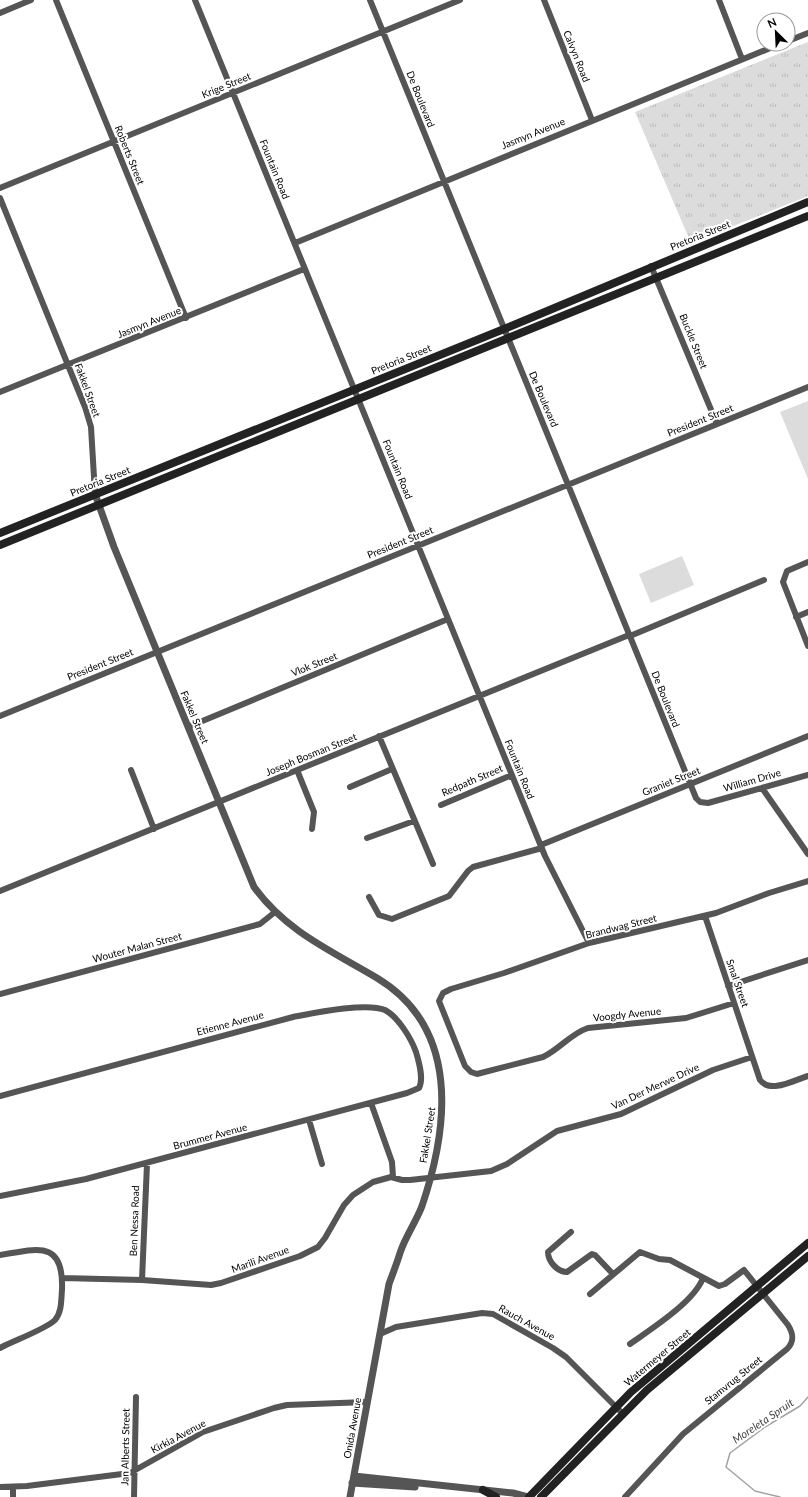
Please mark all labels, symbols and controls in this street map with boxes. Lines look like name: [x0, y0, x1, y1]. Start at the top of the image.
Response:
north arrow: [756, 12, 796, 52]
text: N: [765, 15, 778, 30]
street label: Calvyn Road: [561, 28, 593, 84]
street label: De Boulevard: [404, 69, 438, 129]
street label: Krige Street: [200, 70, 253, 100]
street label: Jasmyn Avenue: [499, 115, 567, 151]
street label: Roberts Street: [113, 124, 148, 187]
street label: Fountain Road: [258, 137, 292, 201]
street label: Pretoria Street: [668, 217, 732, 253]
street label: Jasmyn Avenue: [115, 304, 183, 340]
street label: Buckle Street: [678, 312, 711, 371]
street label: Pretoria Street: [369, 341, 433, 377]
street label: Fakkel Street: [73, 361, 103, 419]
street label: De Boulevard: [527, 369, 561, 429]
street label: President Street: [665, 401, 735, 439]
street label: Fountain Road: [381, 437, 415, 501]
street label: Pretoria Street: [68, 463, 132, 499]
street label: President Street: [365, 523, 435, 561]
street label: President Street: [65, 645, 135, 683]
street label: Vlok Street: [289, 649, 339, 679]
street label: De Boulevard: [649, 669, 683, 729]
street label: Fakkel Street: [178, 689, 212, 746]
street label: Joseph Bosman Street: [264, 730, 359, 778]
street label: Fountain Road: [503, 737, 537, 801]
street label: Redpath Street: [440, 762, 505, 798]
street label: Graniet Street: [640, 764, 702, 798]
street label: William Drive: [722, 766, 782, 794]
street label: Brandwag Street: [584, 911, 658, 941]
street label: Wouter Malan Street: [91, 929, 183, 965]
street label: Smal Street: [724, 958, 752, 1009]
street label: Voogdy Avenue: [592, 1004, 662, 1024]
street label: Etienne Avenue: [195, 1008, 265, 1038]
street label: Van Der Merwe Drive: [609, 1060, 701, 1112]
street label: Fakkel Street: [417, 1106, 437, 1164]
street label: Brummer Avenue: [172, 1120, 248, 1152]
street label: Ben Nessa Road: [127, 1185, 141, 1257]
street label: Marili Avenue: [230, 1243, 290, 1275]
street label: Rauch Avenue: [497, 1302, 557, 1342]
street label: Watermeyer Street: [621, 1325, 693, 1388]
street label: Stamvrug Street: [702, 1353, 764, 1407]
water label: Moreleta Spruit: [730, 1395, 796, 1446]
street label: Onida Avenue: [341, 1397, 363, 1459]
street label: Jan Alberts Street: [118, 1408, 132, 1486]
street label: Kirkia Avenue: [148, 1417, 208, 1455]

